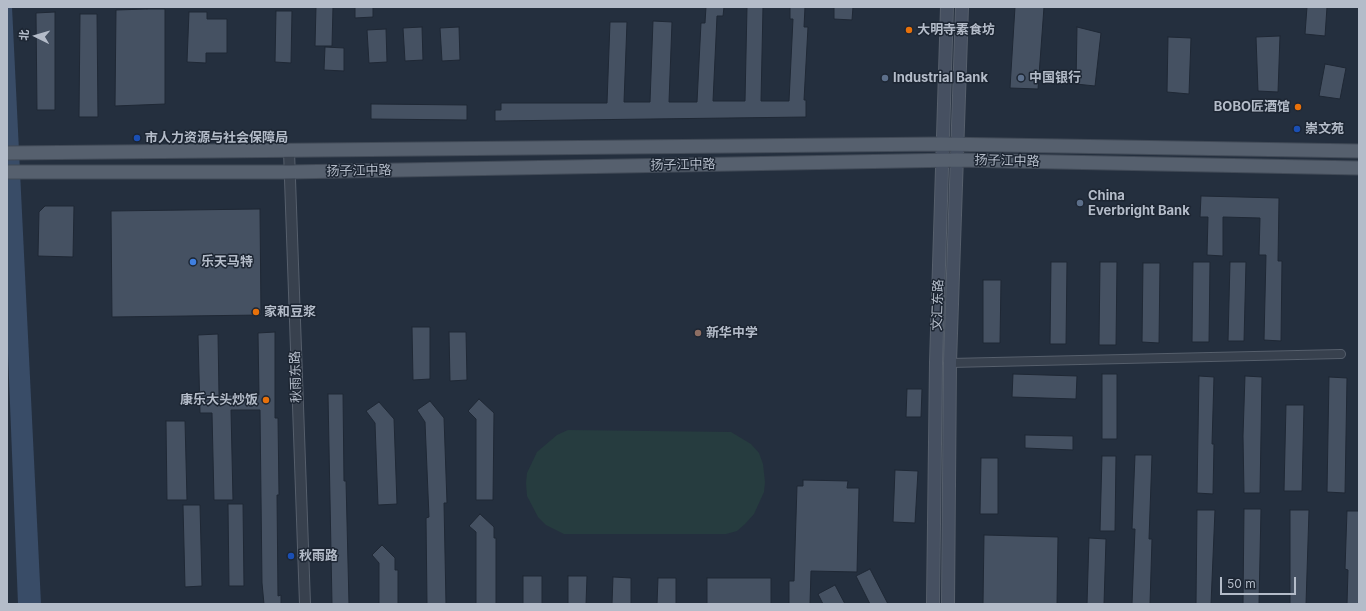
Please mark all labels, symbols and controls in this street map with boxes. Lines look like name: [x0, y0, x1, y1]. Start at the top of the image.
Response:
north arrow: [16, 16, 56, 56]
place label: 大明寺素食坊: [917, 22, 995, 38]
marker: 大明寺素食坊: [904, 25, 914, 35]
text: 北: [17, 29, 31, 41]
place label: Industrial Bank: [893, 70, 988, 86]
place label: 中国银行: [1029, 70, 1081, 86]
marker: Industrial Bank: [880, 73, 890, 83]
marker: 中国银行: [1016, 73, 1026, 83]
place label: BOBO匠酒馆: [1214, 99, 1290, 115]
marker: BOBO匠酒馆: [1293, 102, 1303, 112]
place label: 崇文苑: [1305, 121, 1344, 137]
marker: 崇文苑: [1292, 124, 1302, 134]
place label: 市人力资源与社会保障局: [145, 130, 288, 146]
marker: 市人力资源与社会保障局: [132, 133, 142, 143]
street label: 扬子江中路: [974, 153, 1040, 169]
street label: 扬子江中路: [650, 157, 716, 173]
street label: 扬子江中路: [326, 163, 392, 179]
place label: China Everbright Bank: [1088, 188, 1190, 219]
marker: China Everbright Bank: [1075, 198, 1085, 208]
place label: 乐天马特: [201, 254, 253, 270]
marker: 乐天马特: [188, 257, 198, 267]
street label: 文汇东路: [929, 279, 947, 331]
place label: 家和豆浆: [264, 304, 316, 320]
marker: 家和豆浆: [251, 307, 261, 317]
place label: 新华中学: [706, 325, 758, 341]
marker: 新华中学: [693, 328, 703, 338]
street label: 秋雨东路: [287, 351, 305, 403]
place label: 康乐大头炒饭: [180, 392, 258, 408]
marker: 康乐大头炒饭: [261, 395, 271, 405]
place label: 秋雨路: [299, 548, 338, 564]
marker: 秋雨路: [286, 551, 296, 561]
scale bar: [1222, 569, 1298, 595]
text: 50 m: [1227, 576, 1256, 591]

